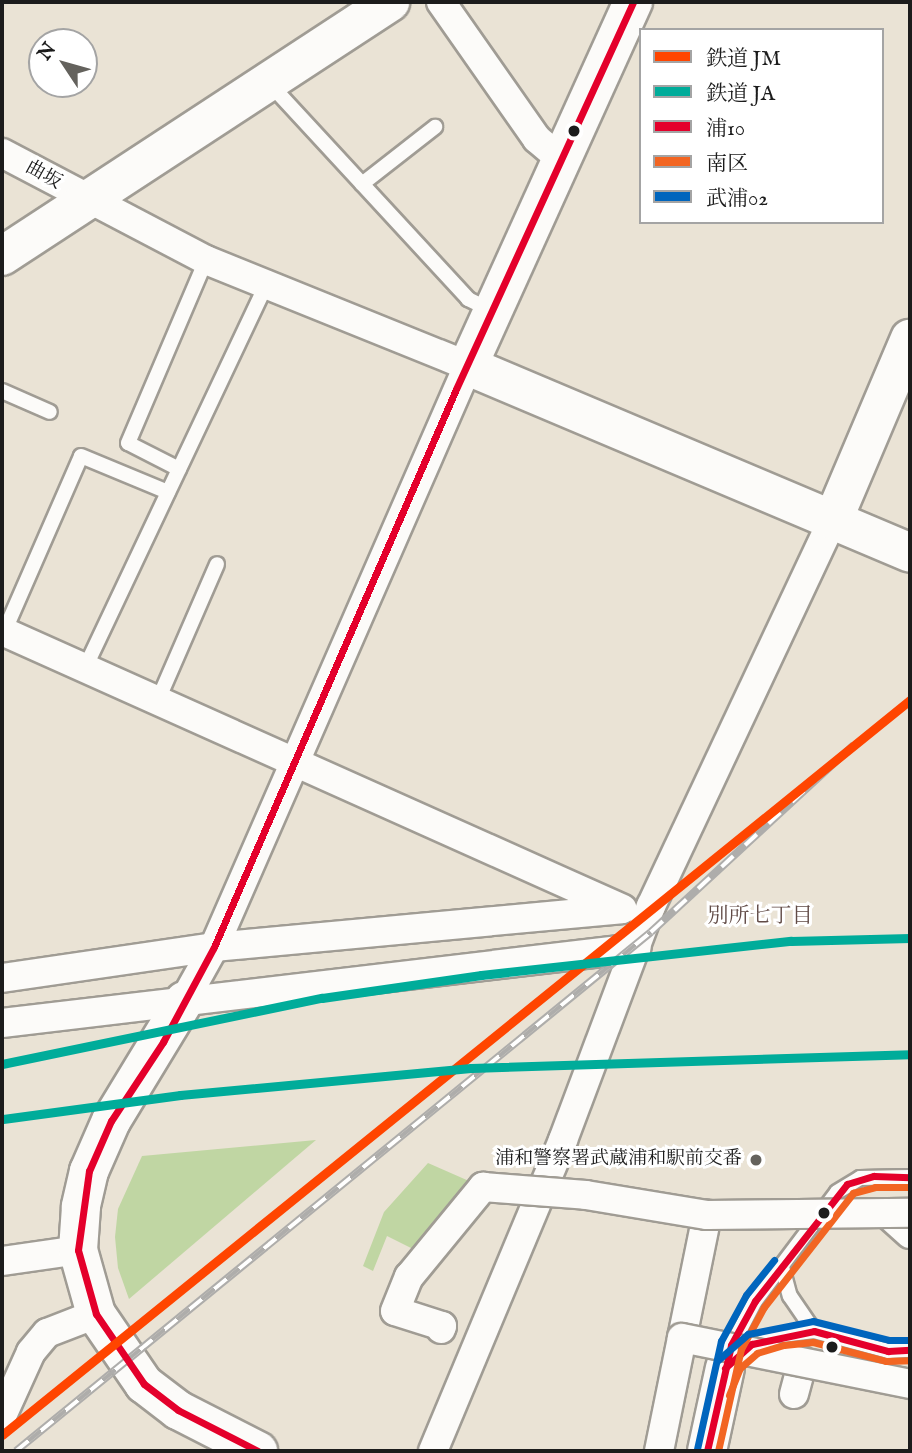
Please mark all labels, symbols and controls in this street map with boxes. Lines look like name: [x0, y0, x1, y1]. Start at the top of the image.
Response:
north arrow: [28, 28, 98, 98]
legend: [639, 28, 884, 224]
text: N: [33, 38, 62, 66]
text: 鉄道 JM: [706, 46, 781, 73]
text: 鉄道 JA: [706, 81, 775, 108]
text: 浦10: [706, 116, 745, 143]
unlabelled marker: [567, 124, 581, 138]
text: 南区: [706, 151, 748, 178]
street label: 曲坂: [21, 157, 65, 195]
text: 武浦02: [706, 186, 768, 213]
district label: 別所七丁目: [708, 904, 812, 930]
place label: 浦和警察署武蔵浦和駅前交番: [495, 1149, 742, 1171]
marker: 浦和警察署武蔵浦和駅前交番: [748, 1152, 764, 1168]
unlabelled marker: [817, 1206, 831, 1220]
unlabelled marker: [825, 1340, 839, 1354]

